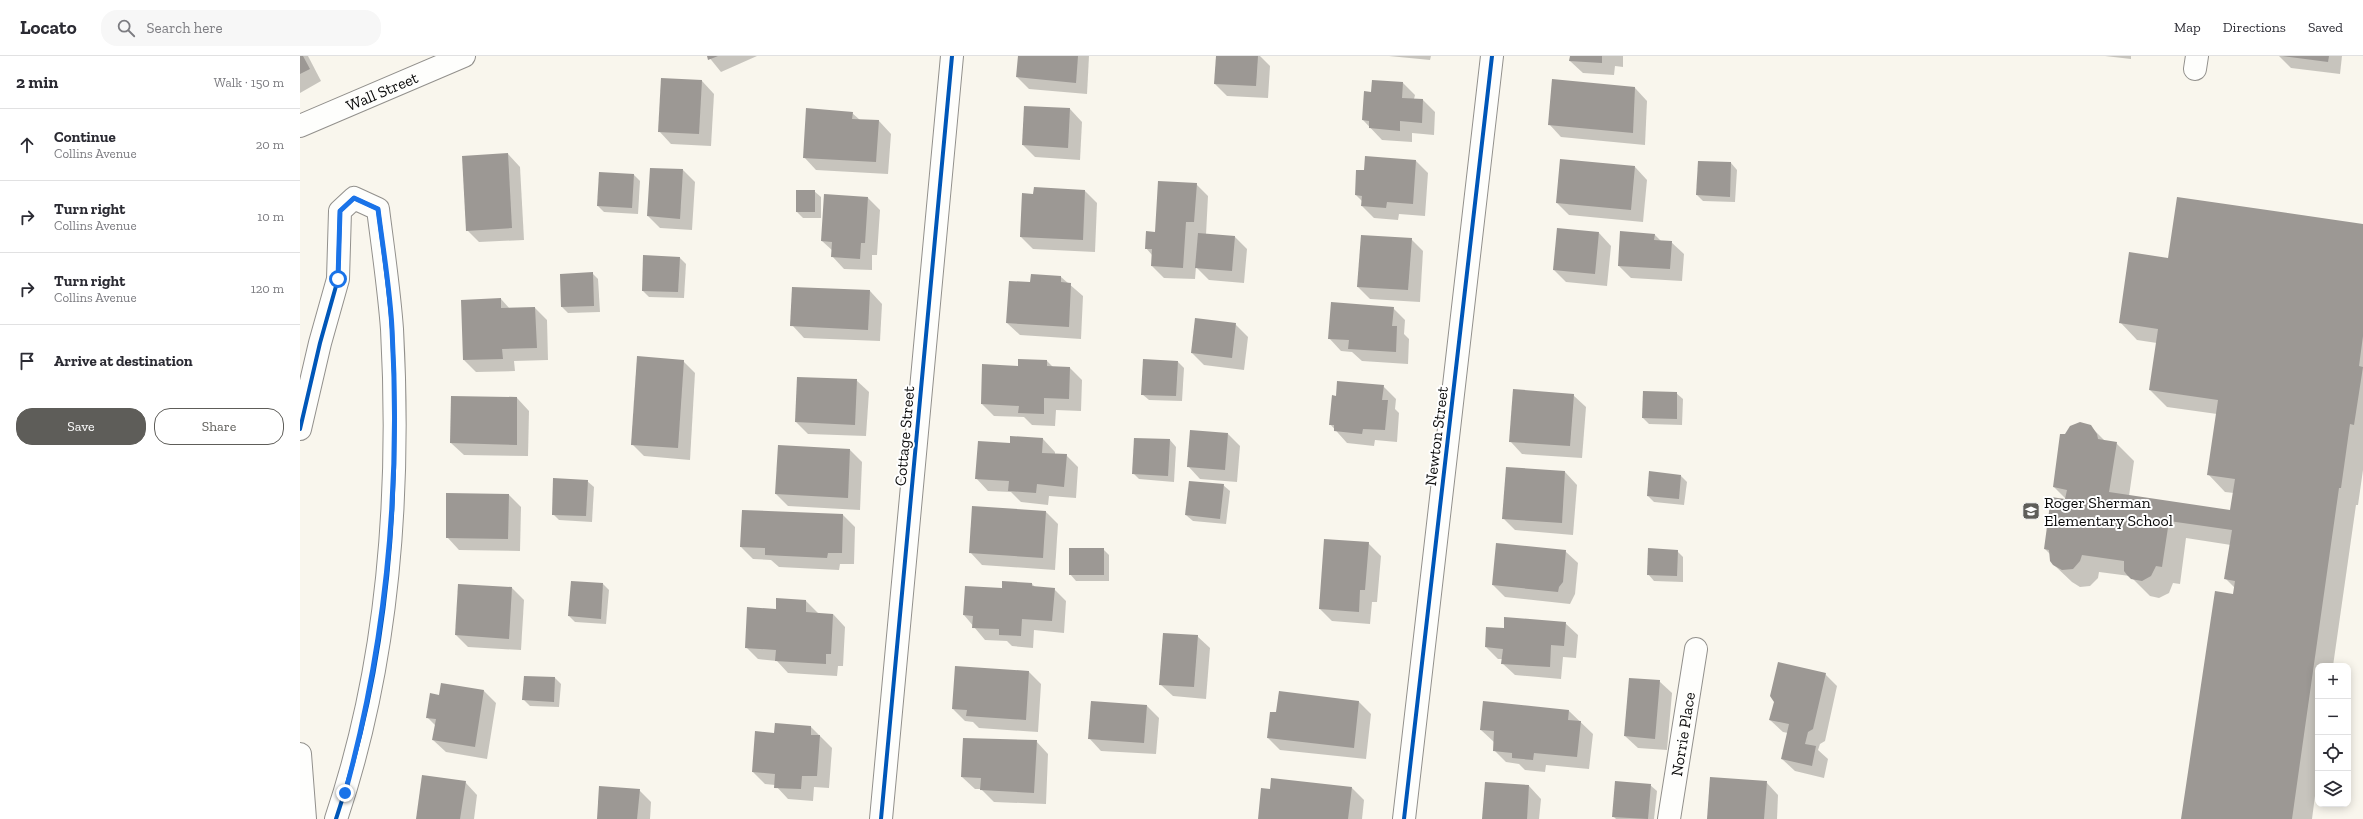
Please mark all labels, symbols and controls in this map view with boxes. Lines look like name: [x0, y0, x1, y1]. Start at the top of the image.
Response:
search box: [101, 10, 381, 46]
text: Locato: [20, 16, 77, 39]
icon: search: [115, 17, 137, 39]
text: Search here: [147, 19, 223, 37]
text: Map: [2174, 19, 2201, 36]
text: Directions: [2223, 19, 2286, 36]
text: Saved: [2308, 19, 2343, 36]
street label: Wall Street: [343, 68, 421, 115]
text: 2 min: [16, 72, 58, 92]
text: Walk · 150 m: [214, 75, 284, 90]
text: Continue: [54, 128, 116, 146]
icon: ahead: [16, 134, 38, 156]
text: 20 m: [256, 137, 284, 152]
text: Collins Avenue: [54, 146, 137, 161]
text: Turn right: [54, 200, 125, 218]
icon: right: [16, 206, 38, 228]
text: 10 m: [257, 209, 284, 224]
text: Collins Avenue: [54, 218, 137, 233]
route start: [329, 270, 347, 288]
text: Turn right: [54, 272, 125, 290]
icon: right: [16, 278, 38, 300]
text: 120 m: [251, 281, 284, 296]
text: Collins Avenue: [54, 290, 137, 305]
icon: arrive: [16, 350, 38, 372]
text: Arrive at destination: [54, 352, 193, 370]
street label: Cottage Street: [891, 385, 918, 487]
street label: Newton Street: [1421, 385, 1452, 487]
button: Save: [16, 408, 146, 445]
button: Share: [154, 408, 284, 445]
place label: Roger Sherman Elementary School: [2044, 493, 2173, 530]
school or university icon: Roger Sherman Elementary School: [2021, 501, 2041, 521]
map controls: [2315, 663, 2351, 807]
button: +: [2315, 663, 2351, 699]
street label: Norrie Place: [1667, 691, 1699, 778]
button: −: [2315, 699, 2351, 735]
button: locate: [2315, 735, 2351, 771]
button: layers: [2315, 771, 2351, 807]
route end: [336, 784, 354, 802]

